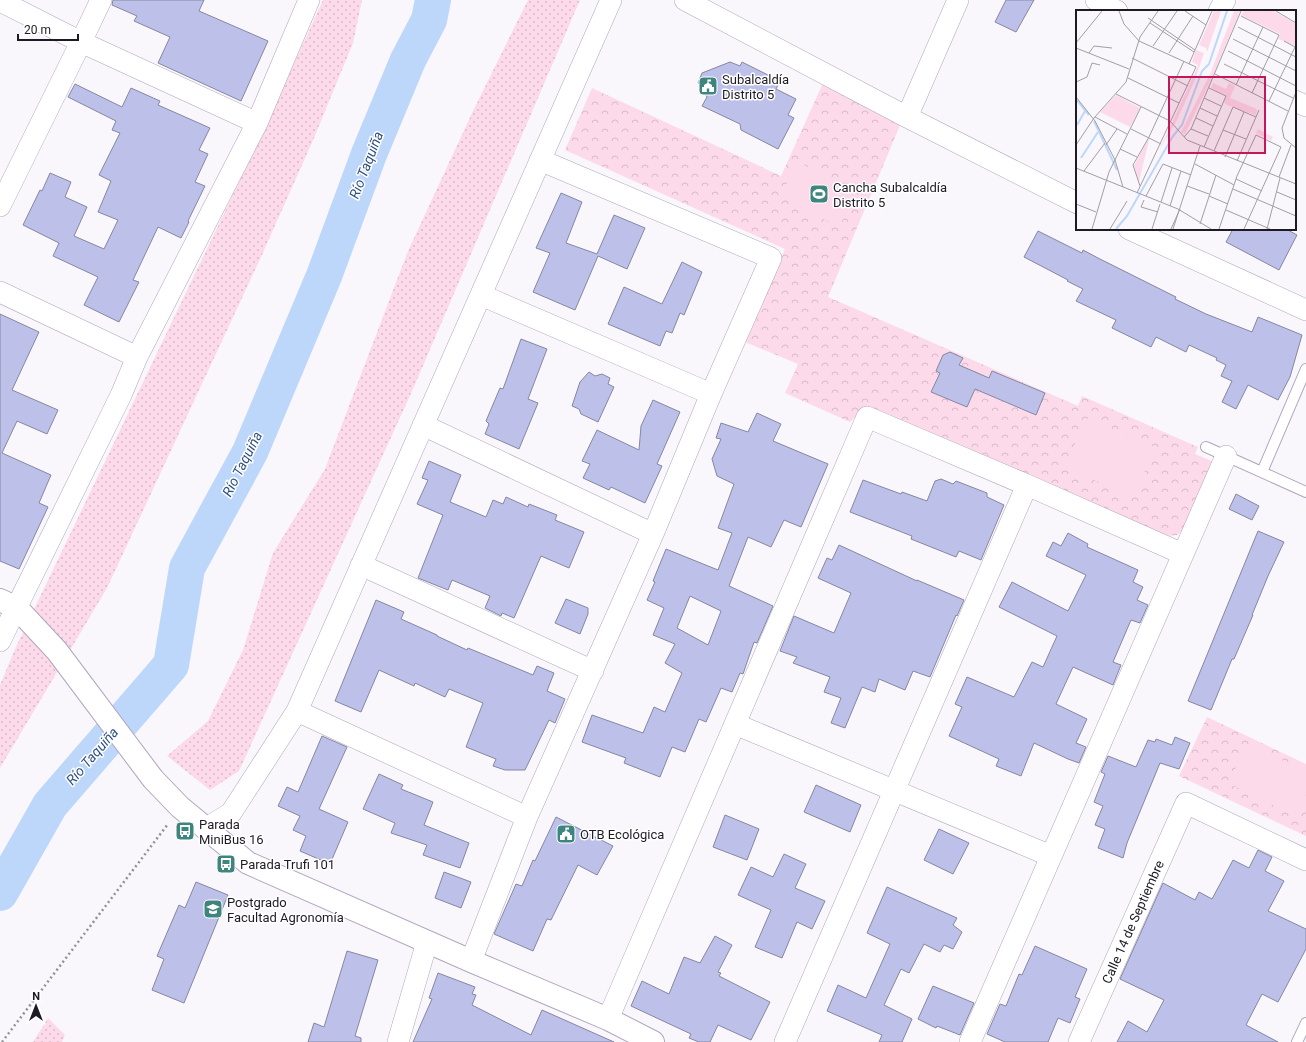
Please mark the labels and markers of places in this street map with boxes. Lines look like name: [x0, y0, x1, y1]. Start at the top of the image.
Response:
place label: Subalcaldía Distrito 5: [722, 72, 789, 102]
public building icon: Subalcaldía Distrito 5: [697, 75, 719, 97]
place label: Cancha Subalcaldía Distrito 5: [833, 180, 947, 210]
sports icon: Cancha Subalcaldía Distrito 5: [808, 183, 830, 205]
place label: Parada MiniBus 16: [199, 817, 264, 847]
bus stop icon: Parada MiniBus 16: [174, 820, 196, 842]
public building icon: OTB Ecológica: [555, 823, 577, 845]
place label: OTB Ecológica: [580, 827, 664, 842]
bus stop icon: Parada Trufi 101: [215, 853, 237, 875]
place label: Parada Trufi 101: [240, 857, 335, 872]
place label: Postgrado Facultad Agronomía: [227, 895, 344, 925]
school or university icon: Postgrado Facultad Agronomía: [202, 898, 224, 920]

